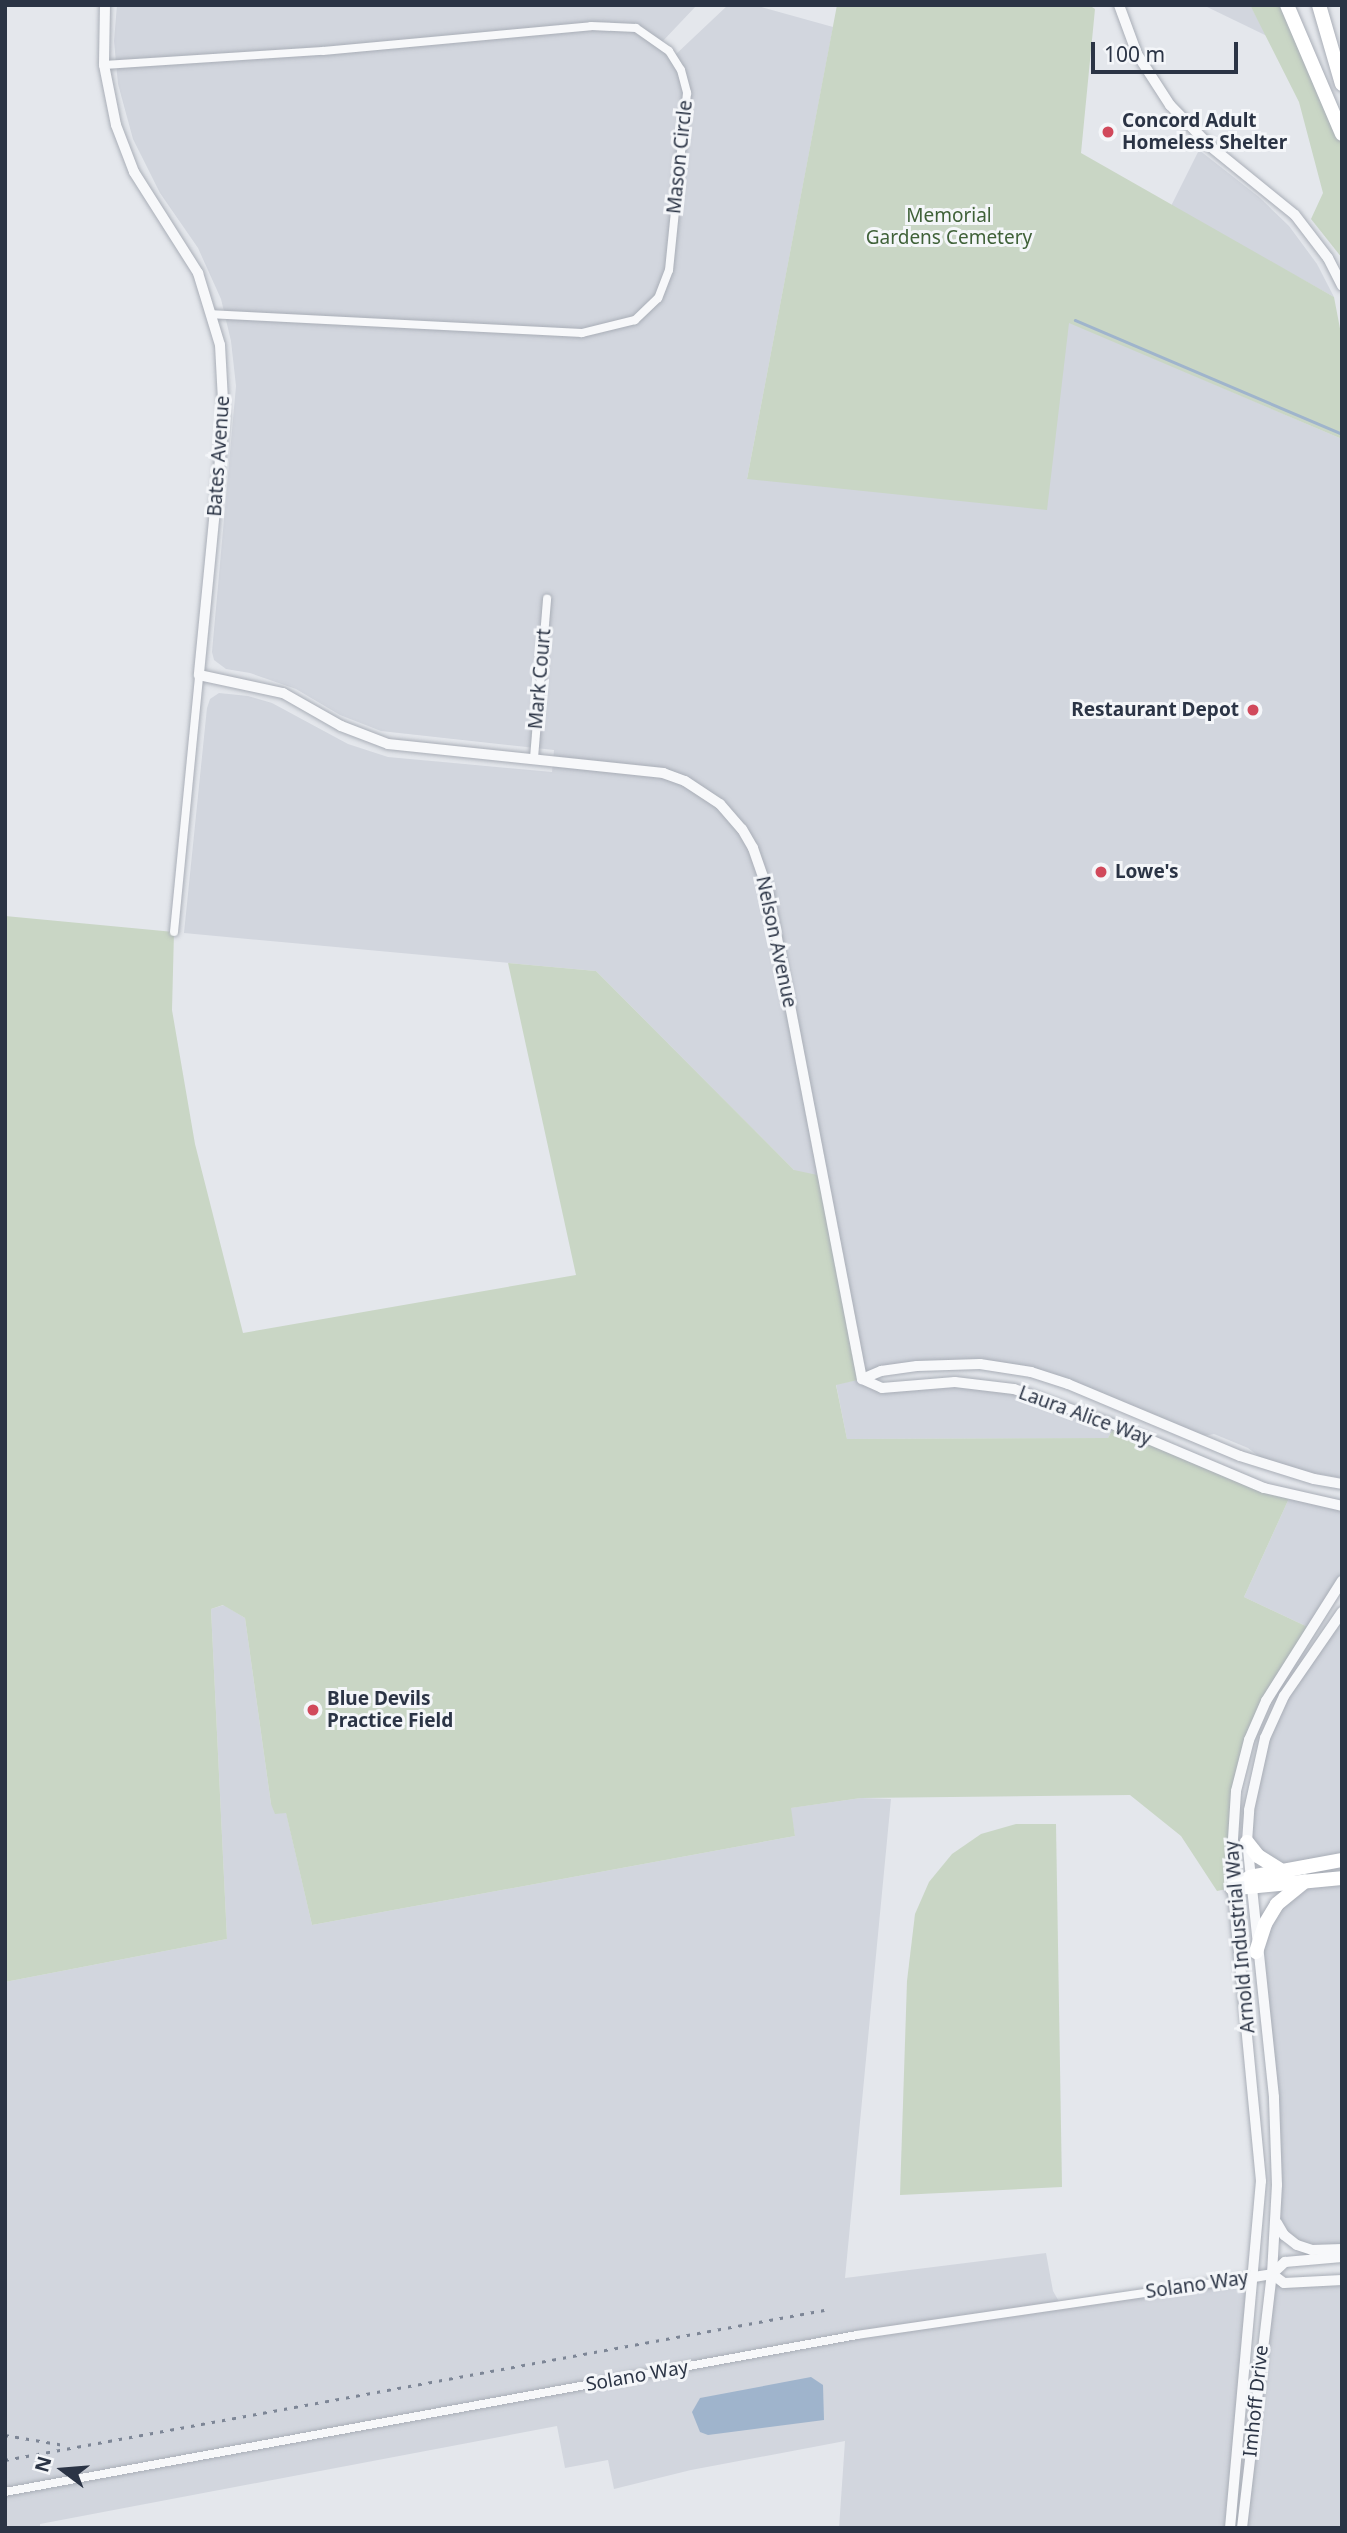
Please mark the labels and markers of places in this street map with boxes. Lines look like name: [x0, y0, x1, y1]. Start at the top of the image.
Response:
place label: Concord Adult Homeless Shelter: [1122, 110, 1287, 154]
marker: Concord Adult Homeless Shelter: [1100, 124, 1116, 140]
place label: Restaurant Depot: [1071, 699, 1239, 721]
marker: Restaurant Depot: [1245, 702, 1261, 718]
place label: Lowe's: [1115, 861, 1179, 883]
marker: Lowe's: [1093, 864, 1109, 880]
place label: Blue Devils Practice Field: [327, 1688, 453, 1732]
marker: Blue Devils Practice Field: [305, 1702, 321, 1718]

